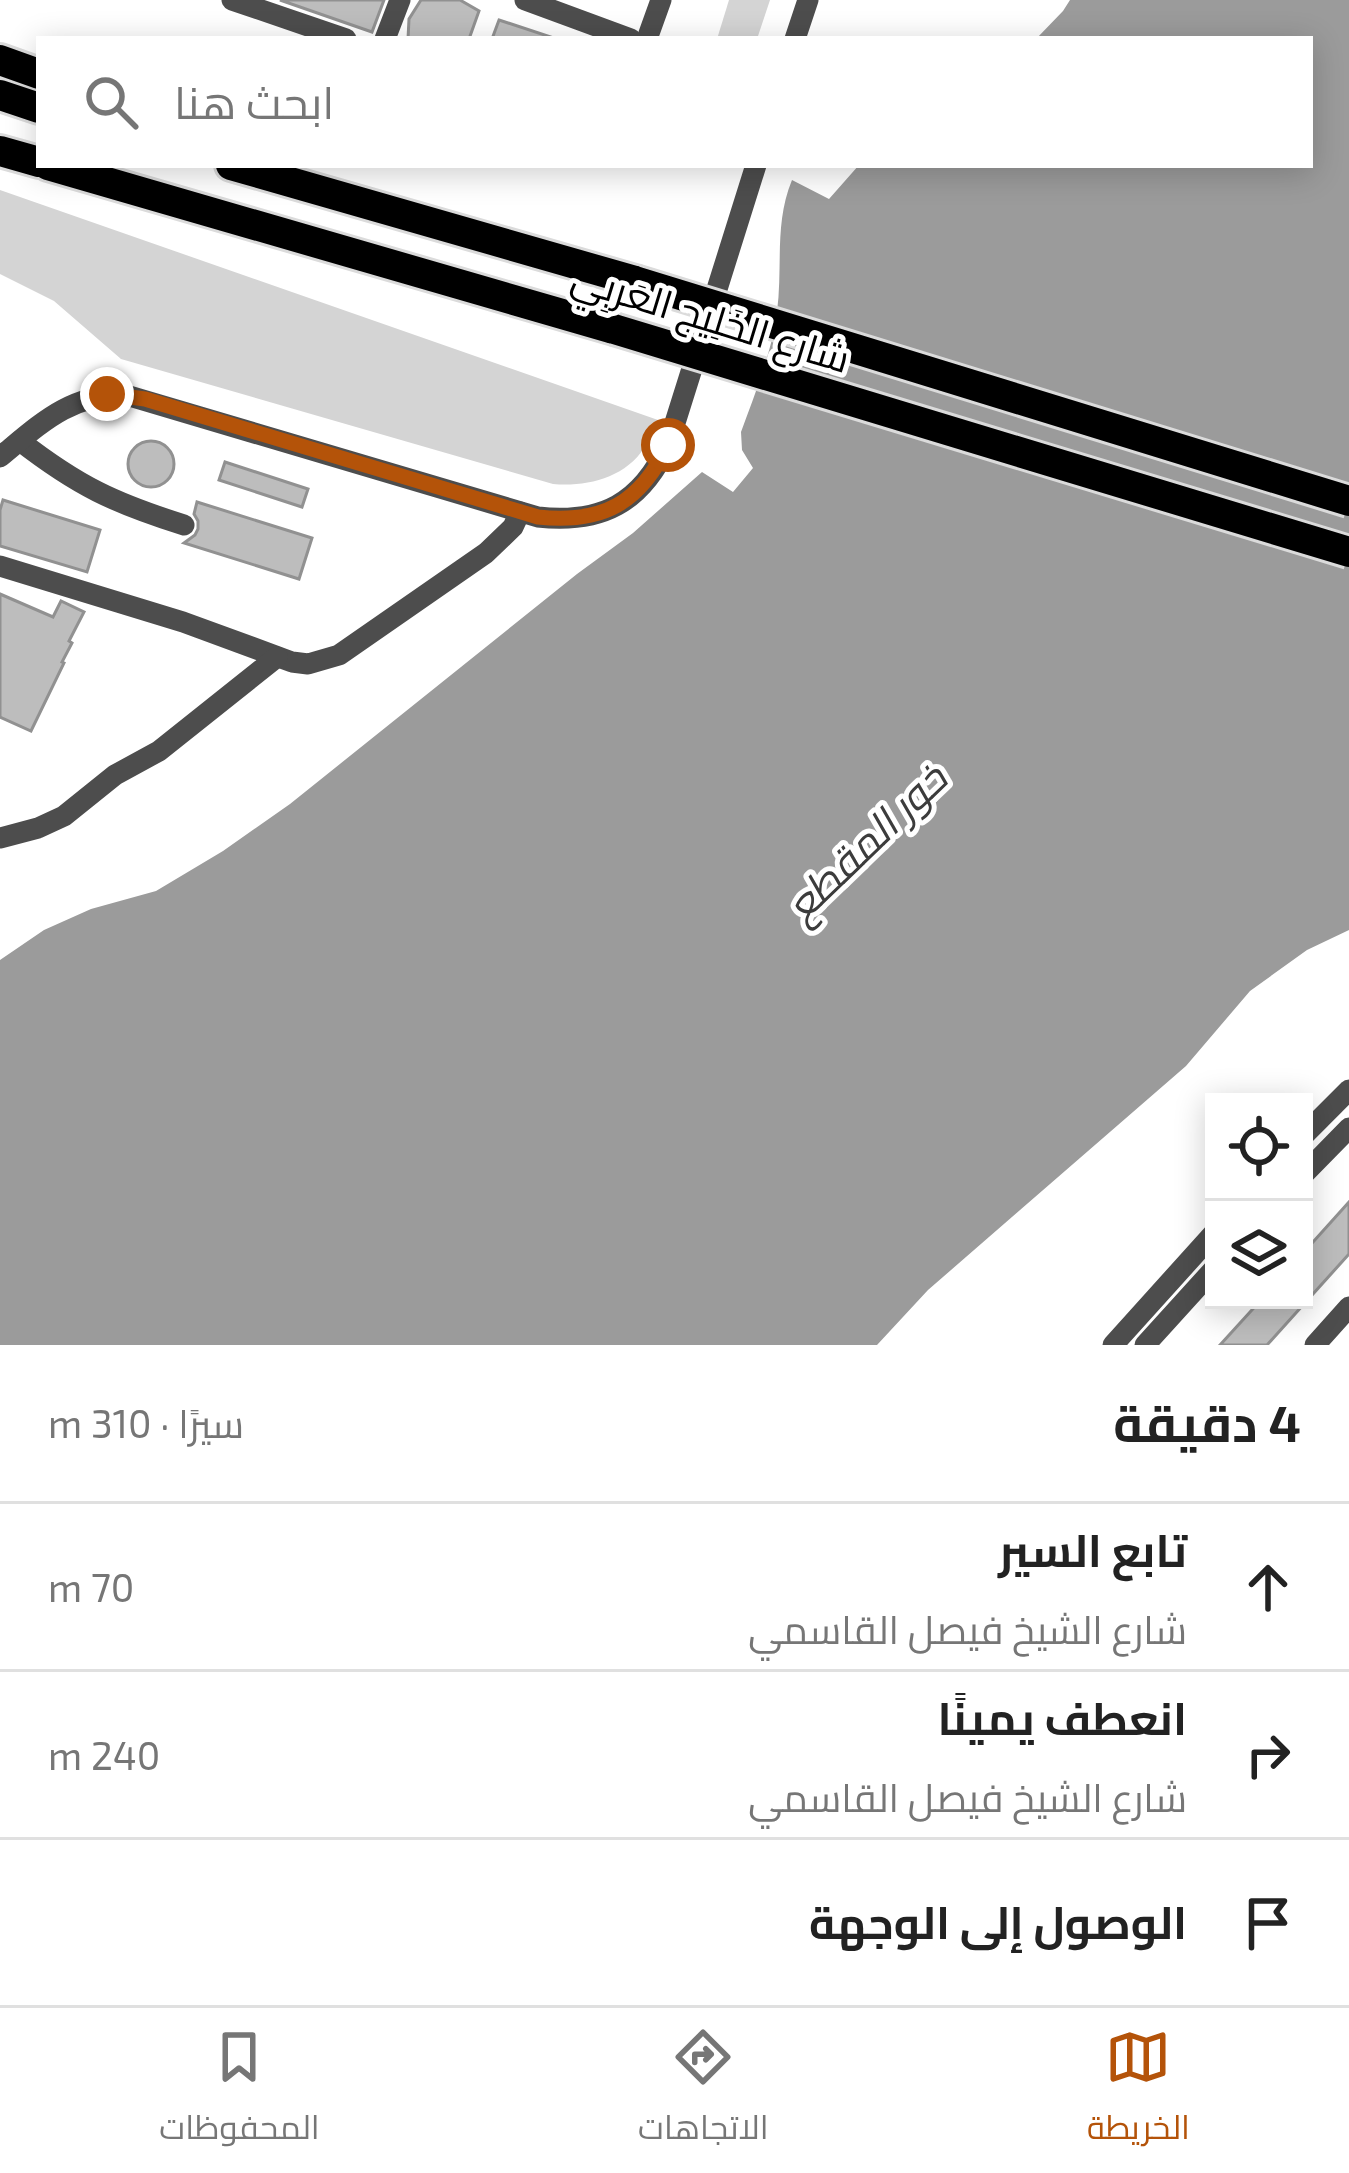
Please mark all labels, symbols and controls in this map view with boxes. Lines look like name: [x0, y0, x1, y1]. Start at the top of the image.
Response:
search box: [36, 36, 1313, 168]
icon: search: [78, 69, 144, 135]
text: ابحث هنا: [174, 74, 334, 128]
street label: شارع الخَلِيج العَربِي: [564, 252, 856, 390]
route end: [80, 367, 134, 421]
route start: [641, 418, 695, 472]
water label: خور المقطع: [773, 751, 961, 934]
map controls: [1205, 1093, 1313, 1309]
button: locate: [1205, 1093, 1313, 1201]
button: layers: [1205, 1201, 1313, 1309]
text: 4 دقيقة: [1113, 1391, 1301, 1452]
text: سيرًا · 310 m: [48, 1399, 244, 1446]
text: تابع السير: [998, 1522, 1187, 1576]
icon: ahead: [1235, 1554, 1301, 1620]
text: 70 m: [48, 1563, 134, 1610]
text: شارع الشيخ فيصل القاسمي: [748, 1605, 1187, 1652]
text: انعطف يمينًا: [937, 1690, 1187, 1744]
icon: right: [1235, 1722, 1301, 1788]
text: 240 m: [48, 1731, 160, 1778]
text: شارع الشيخ فيصل القاسمي: [748, 1773, 1187, 1820]
icon: arrive: [1235, 1890, 1301, 1956]
text: الوصول إلى الوجهة: [809, 1894, 1187, 1948]
tab: المحفوظات: [159, 2024, 320, 2158]
tab: الاتجاهات: [638, 2024, 769, 2158]
tab: الخريطة: [1087, 2024, 1190, 2158]

